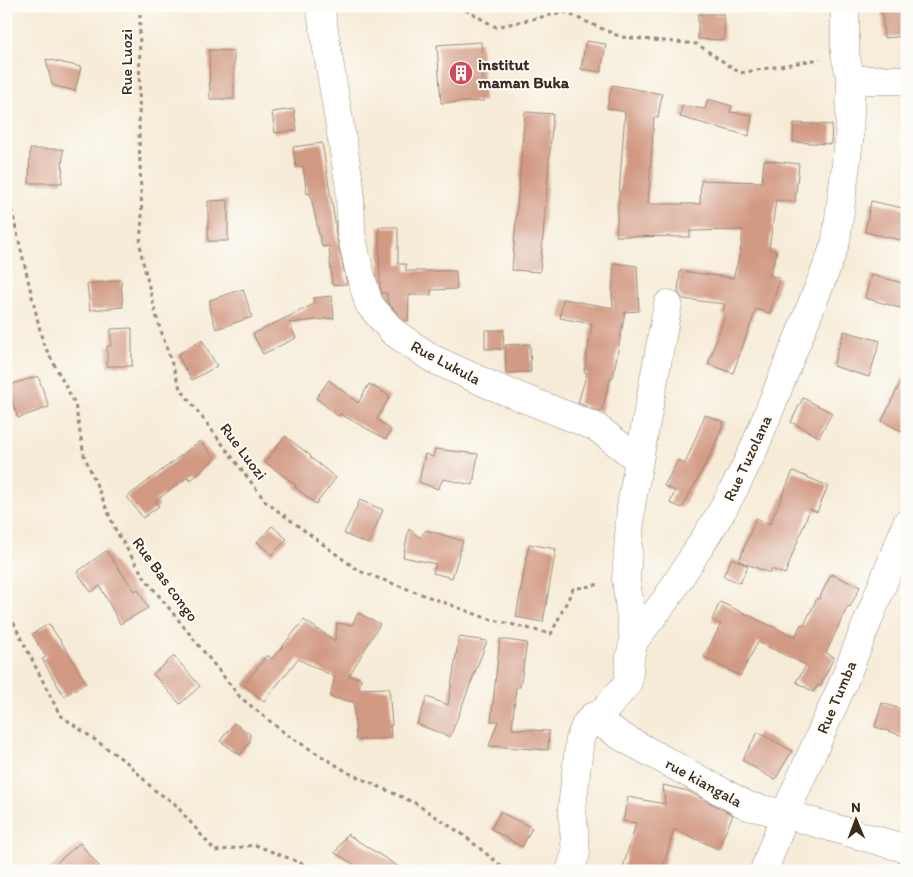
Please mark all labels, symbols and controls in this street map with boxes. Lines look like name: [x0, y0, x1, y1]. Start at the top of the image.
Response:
street label: Rue Luozi: [117, 29, 136, 95]
place label: institut maman Buka: [477, 55, 570, 92]
building icon: institut maman Buka: [448, 60, 474, 86]
street label: Rue Lukula: [408, 336, 484, 389]
street label: Rue Tuzolana: [719, 412, 776, 504]
street label: Rue Luozi: [216, 419, 271, 483]
street label: Rue Bas congo: [129, 533, 203, 625]
street label: Rue Tumba: [813, 657, 861, 737]
street label: rue kiangala: [662, 754, 746, 812]
north arrow: [830, 794, 880, 844]
text: N: [851, 799, 861, 816]

